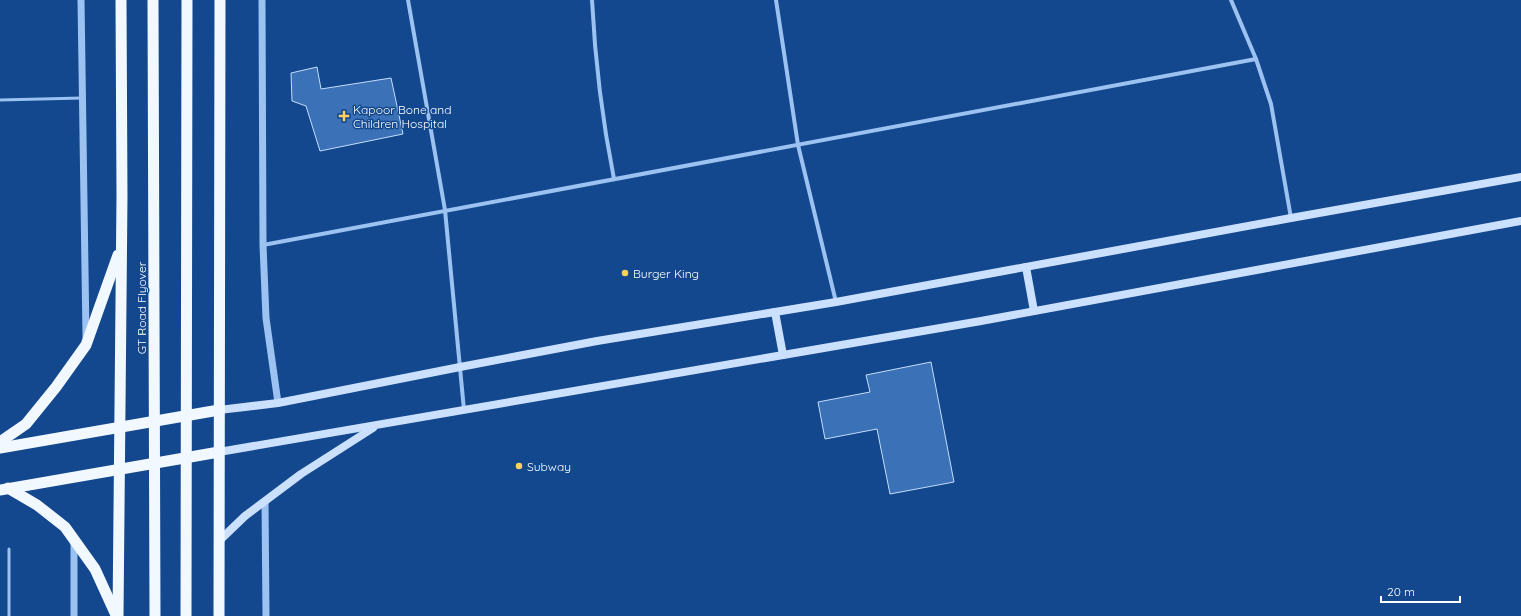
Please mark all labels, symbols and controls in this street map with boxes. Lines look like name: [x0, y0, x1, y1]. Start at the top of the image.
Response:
place label: Kapoor Bone and Children Hospital: [353, 102, 452, 131]
marker: Kapoor Bone and Children Hospital: [338, 110, 350, 122]
street label: GT Road Flyover: [134, 261, 149, 354]
place label: Burger King: [633, 266, 699, 281]
marker: Burger King: [620, 268, 630, 278]
place label: Subway: [527, 459, 571, 474]
marker: Subway: [514, 461, 524, 471]
scale bar: [1381, 578, 1460, 604]
text: 20 m: [1387, 584, 1415, 599]

